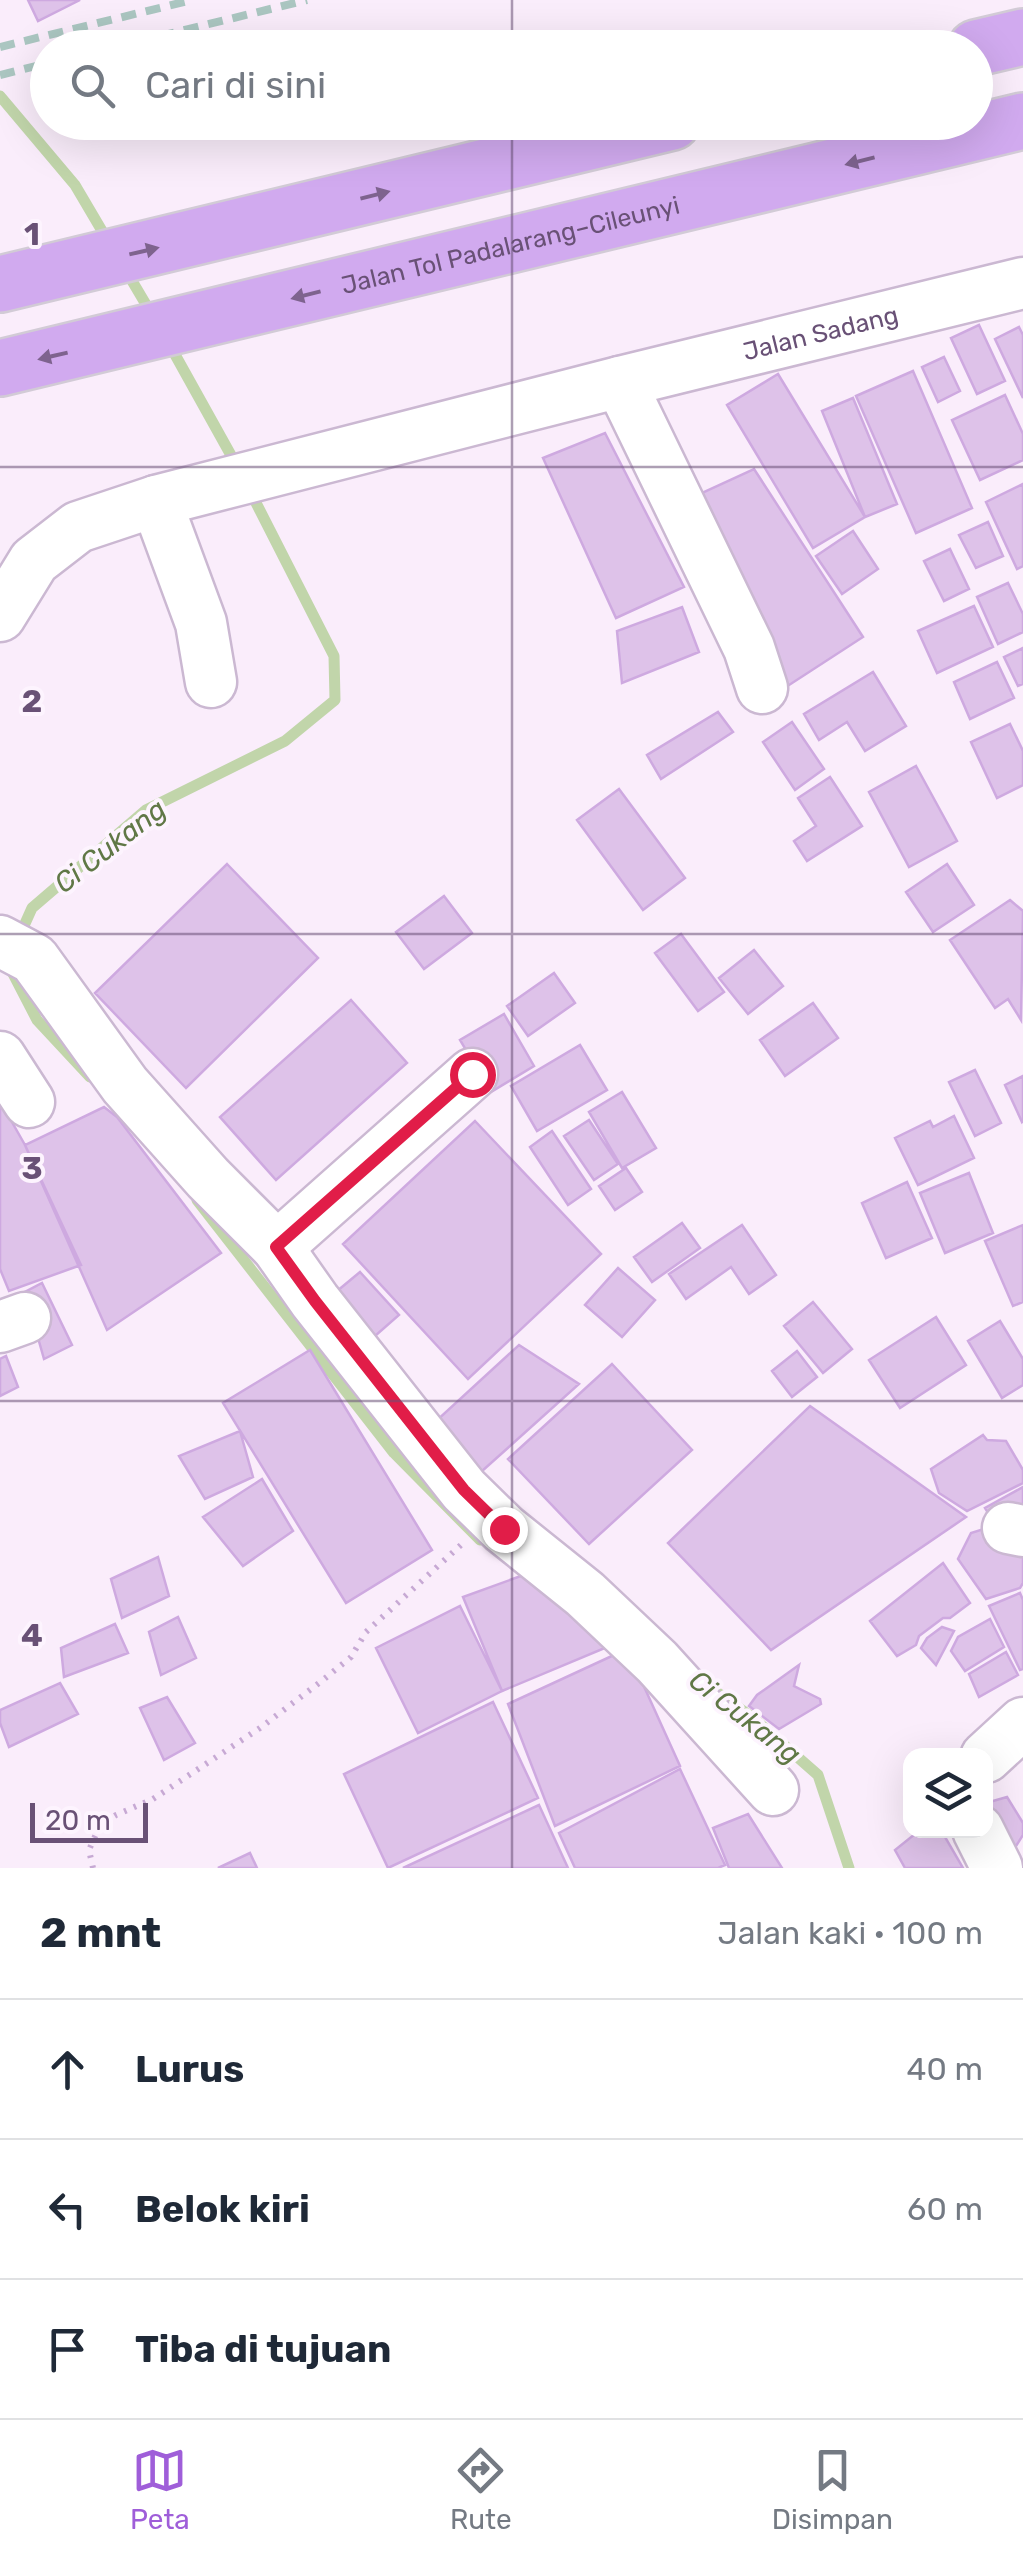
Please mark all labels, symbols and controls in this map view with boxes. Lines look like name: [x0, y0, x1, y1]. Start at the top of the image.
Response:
search box: [30, 30, 993, 140]
icon: search: [65, 58, 120, 113]
text: Cari di sini: [145, 62, 326, 108]
one-way arrow: [844, 154, 875, 169]
one-way arrow: [360, 187, 391, 202]
street label: Jalan Tol Padalarang–Cileunyi: [338, 190, 682, 300]
text: 1: [24, 215, 40, 253]
one-way arrow: [129, 243, 160, 258]
one-way arrow: [290, 288, 321, 303]
street label: Jalan Sadang: [740, 300, 901, 366]
one-way arrow: [37, 349, 68, 364]
text: 2: [22, 682, 42, 720]
water label: Ci Cukang: [48, 792, 172, 900]
route start: [450, 1052, 496, 1098]
text: 3: [21, 1149, 43, 1187]
route end: [482, 1507, 528, 1553]
text: 4: [21, 1616, 43, 1654]
water label: Ci Cukang: [683, 1663, 807, 1771]
map controls: [903, 1748, 993, 1838]
button: layers: [903, 1748, 993, 1838]
scale bar: [30, 1798, 148, 1842]
text: 20 m: [45, 1804, 111, 1837]
text: 2 mnt: [40, 1908, 161, 1958]
text: Jalan kaki · 100 m: [718, 1914, 983, 1952]
icon: ahead: [40, 2042, 95, 2097]
text: Lurus: [135, 2046, 244, 2092]
text: 40 m: [907, 2050, 983, 2088]
icon: left: [40, 2182, 95, 2237]
text: Belok kiri: [135, 2186, 310, 2232]
text: 60 m: [907, 2190, 983, 2228]
icon: arrive: [40, 2322, 95, 2377]
text: Tiba di tujuan: [135, 2326, 391, 2372]
tab: Peta: [130, 2443, 190, 2536]
tab: Rute: [450, 2443, 512, 2536]
tab: Disimpan: [772, 2443, 893, 2536]

